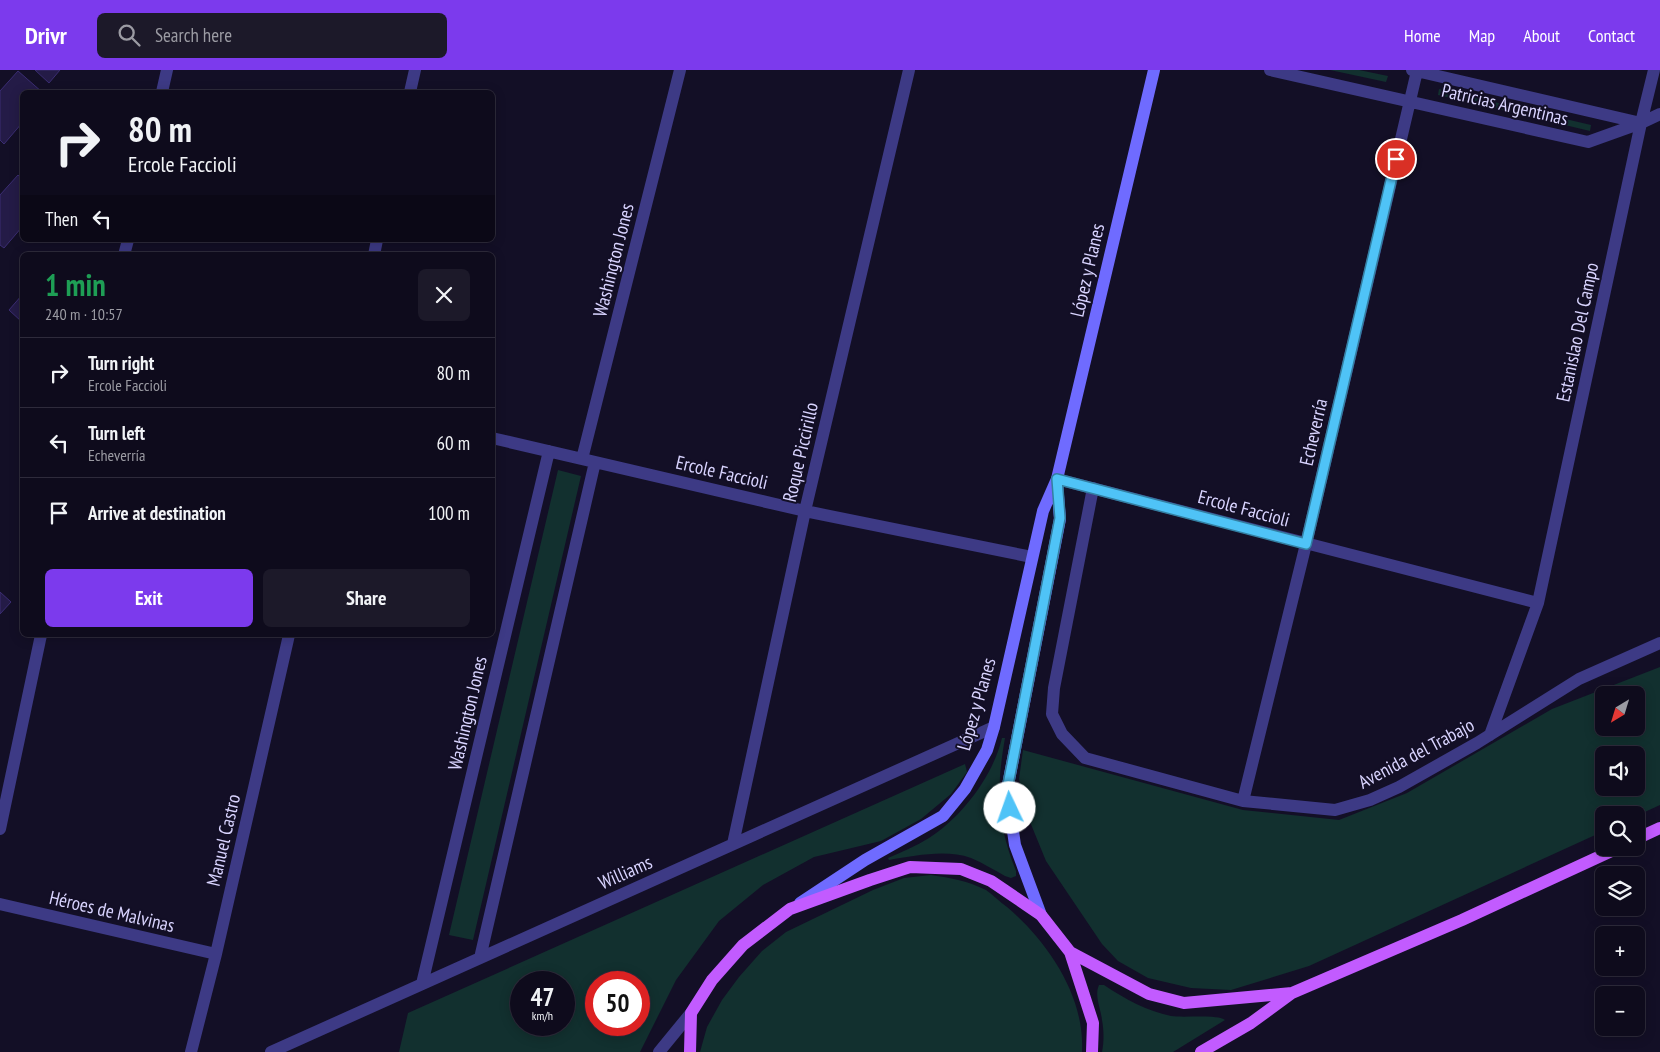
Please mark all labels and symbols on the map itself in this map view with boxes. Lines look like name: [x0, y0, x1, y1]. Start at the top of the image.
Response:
street label: Patricias Argentinas: [1439, 78, 1571, 130]
pin: [1375, 138, 1417, 180]
street label: Washington Jones: [587, 201, 639, 319]
street label: López y Planes: [1065, 221, 1109, 319]
street label: Estanislao Del Campo: [1551, 260, 1603, 404]
street label: Echeverría: [1294, 396, 1332, 468]
street label: Roque Piccirillo: [777, 400, 823, 504]
street label: Ercole Faccioli: [674, 450, 770, 494]
street label: Ercole Faccioli: [1196, 484, 1292, 532]
street label: Washington Jones: [442, 654, 492, 772]
street label: López y Planes: [951, 655, 1001, 753]
north arrow: [1595, 686, 1645, 736]
street label: Avenida del Trabajo: [1354, 712, 1478, 794]
position arrow: [983, 781, 1035, 833]
street label: Manuel Castro: [201, 792, 245, 888]
street label: Williams: [594, 850, 656, 894]
street label: Héroes de Malvinas: [47, 885, 177, 937]
speed limit sign: 50: [585, 971, 650, 1036]

